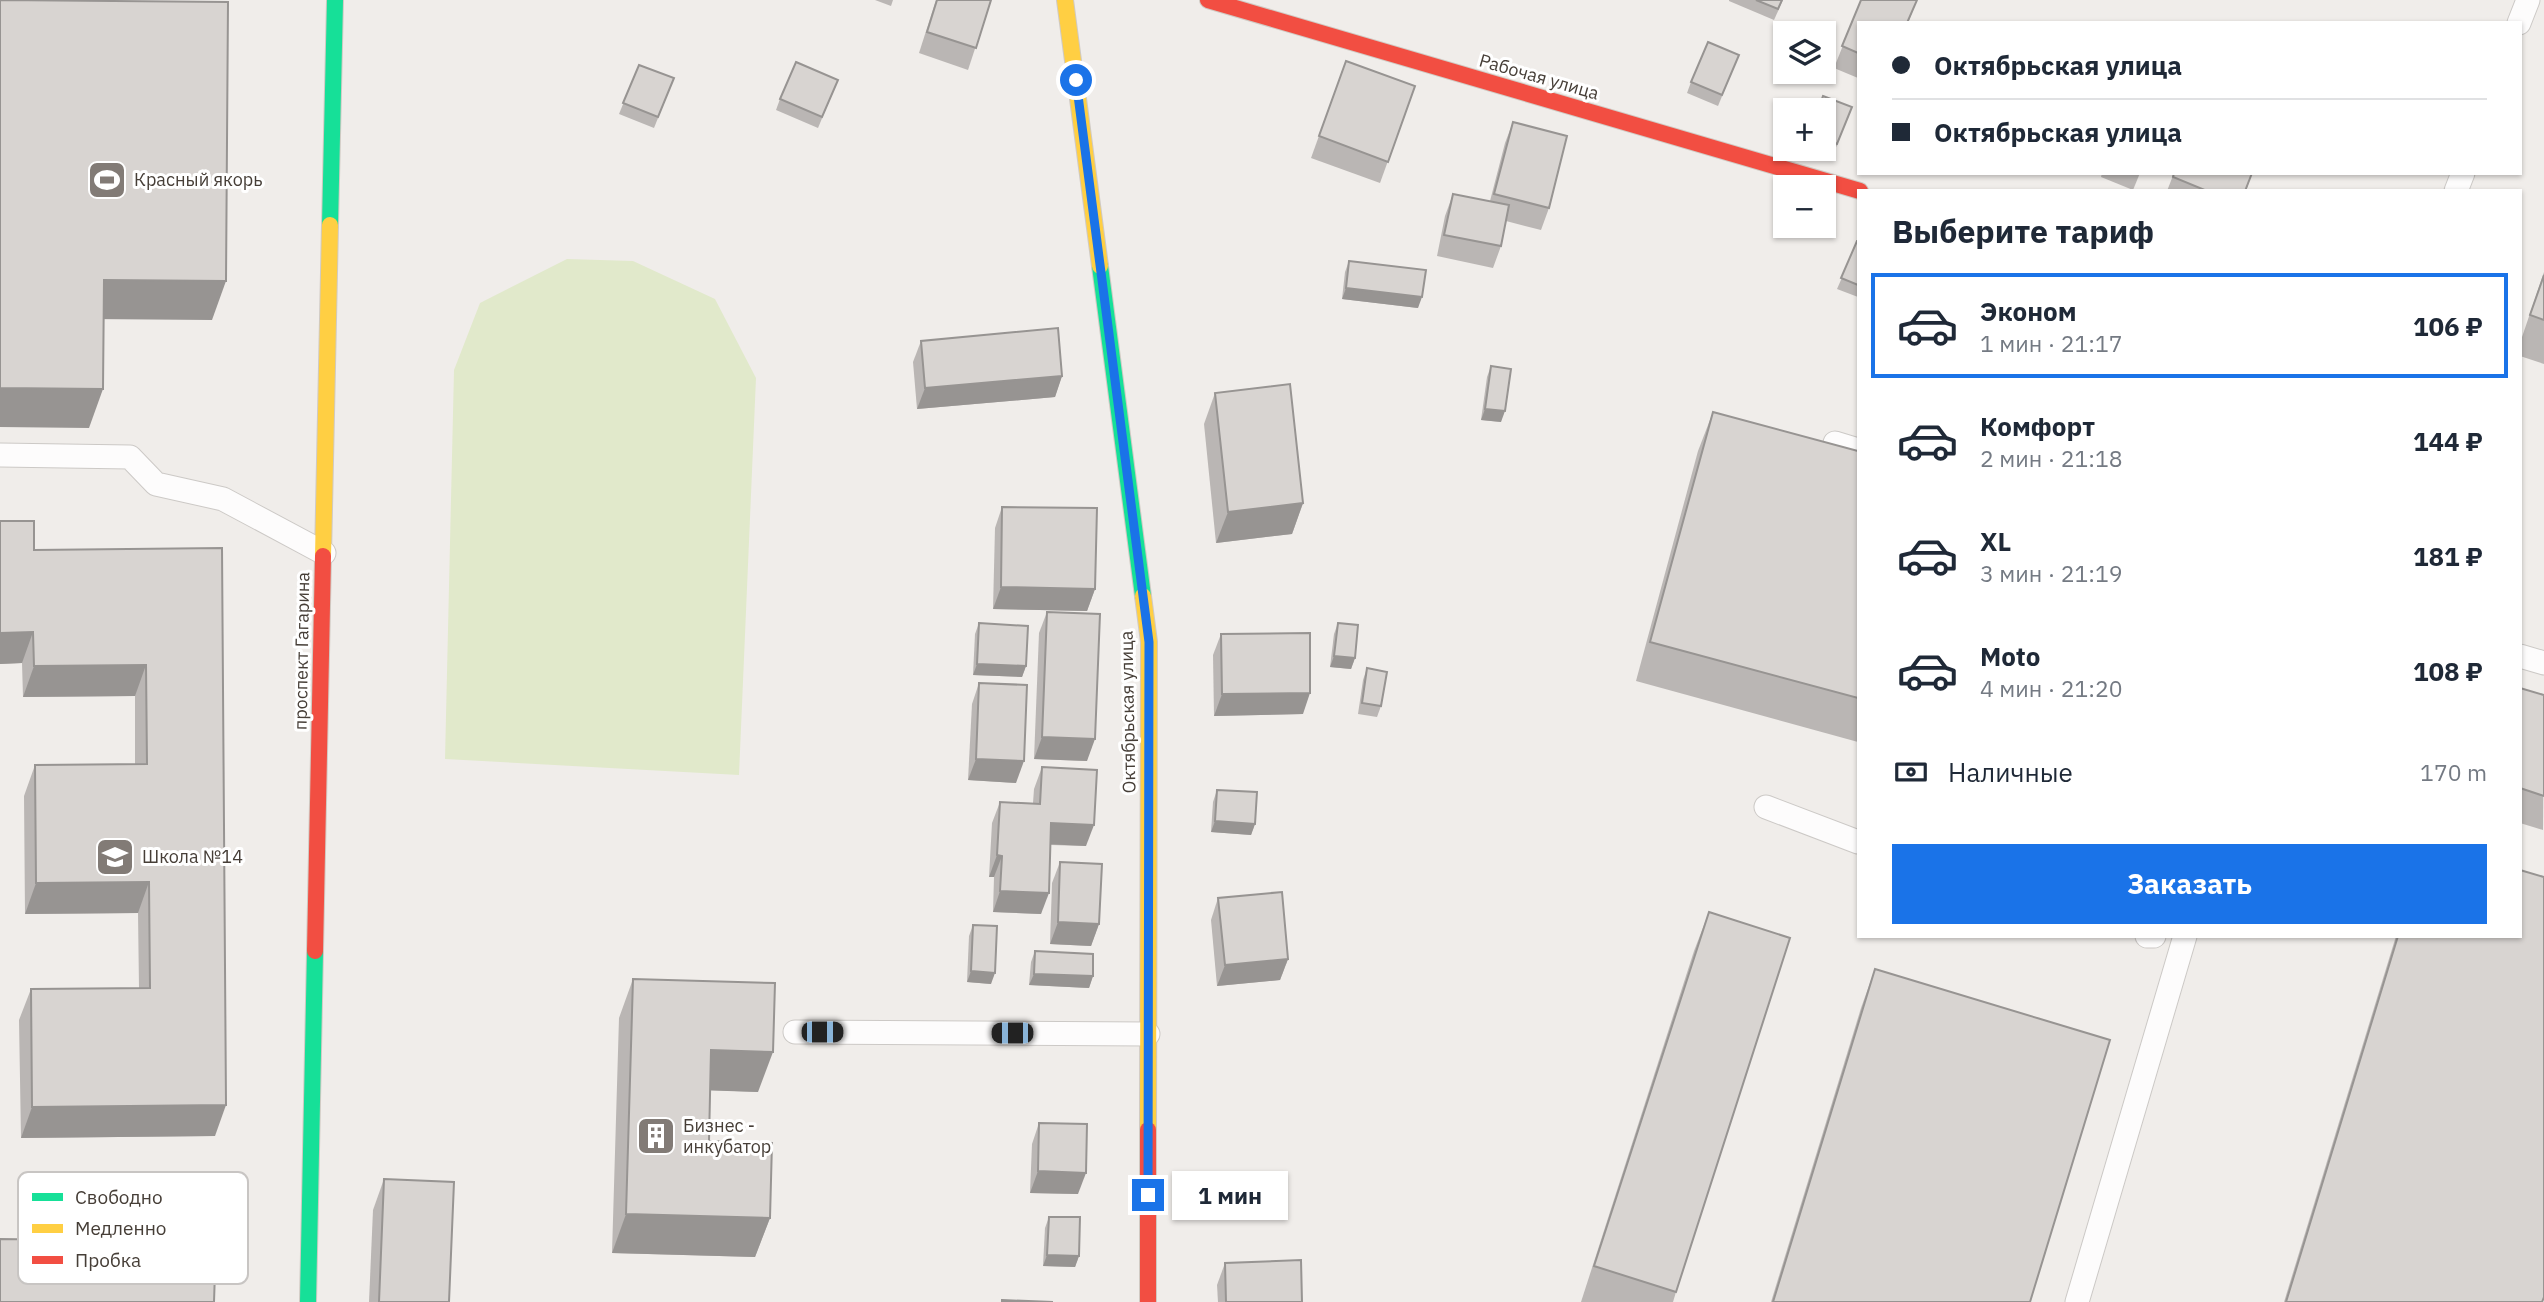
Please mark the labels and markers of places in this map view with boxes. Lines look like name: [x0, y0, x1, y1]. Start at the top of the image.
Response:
sports icon: Красный якорь: [86, 159, 128, 201]
place label: Красный якорь: [134, 168, 263, 191]
school or university icon: Школа №14: [94, 836, 136, 878]
place label: Школа №14: [142, 845, 243, 868]
place label: Бизнес - инкубатор: [683, 1114, 771, 1158]
building icon: Бизнес - инкубатор: [635, 1115, 677, 1157]

